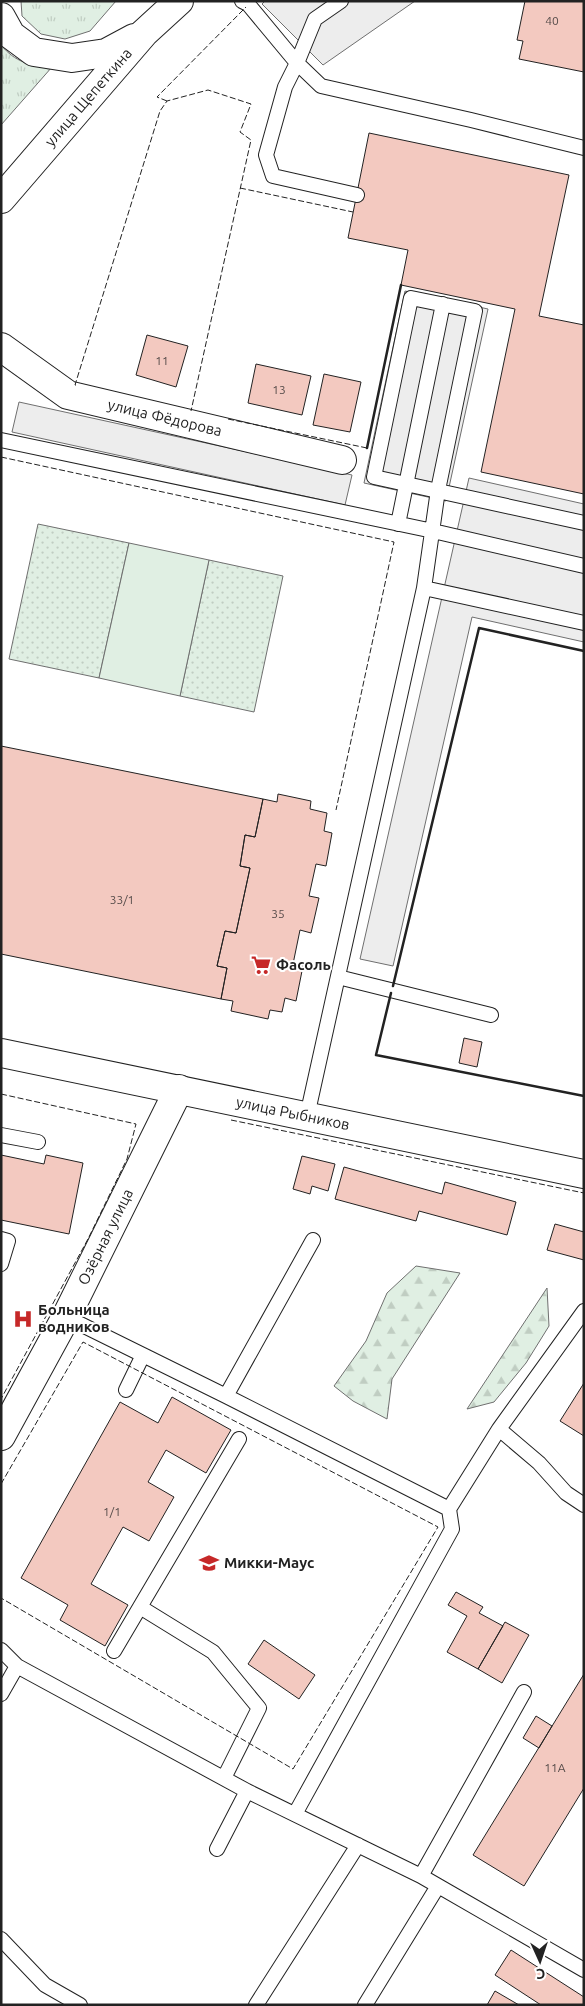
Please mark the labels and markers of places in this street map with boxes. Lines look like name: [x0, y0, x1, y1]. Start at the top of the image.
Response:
supermarket icon: Фасоль: [250, 954, 272, 976]
place label: Фасоль: [276, 956, 331, 973]
place label: Больница водников: [38, 1301, 110, 1335]
hospital icon: Больница водников: [12, 1308, 34, 1330]
school or university icon: Микки-Маус: [198, 1552, 220, 1574]
place label: Микки-Маус: [224, 1554, 314, 1571]

